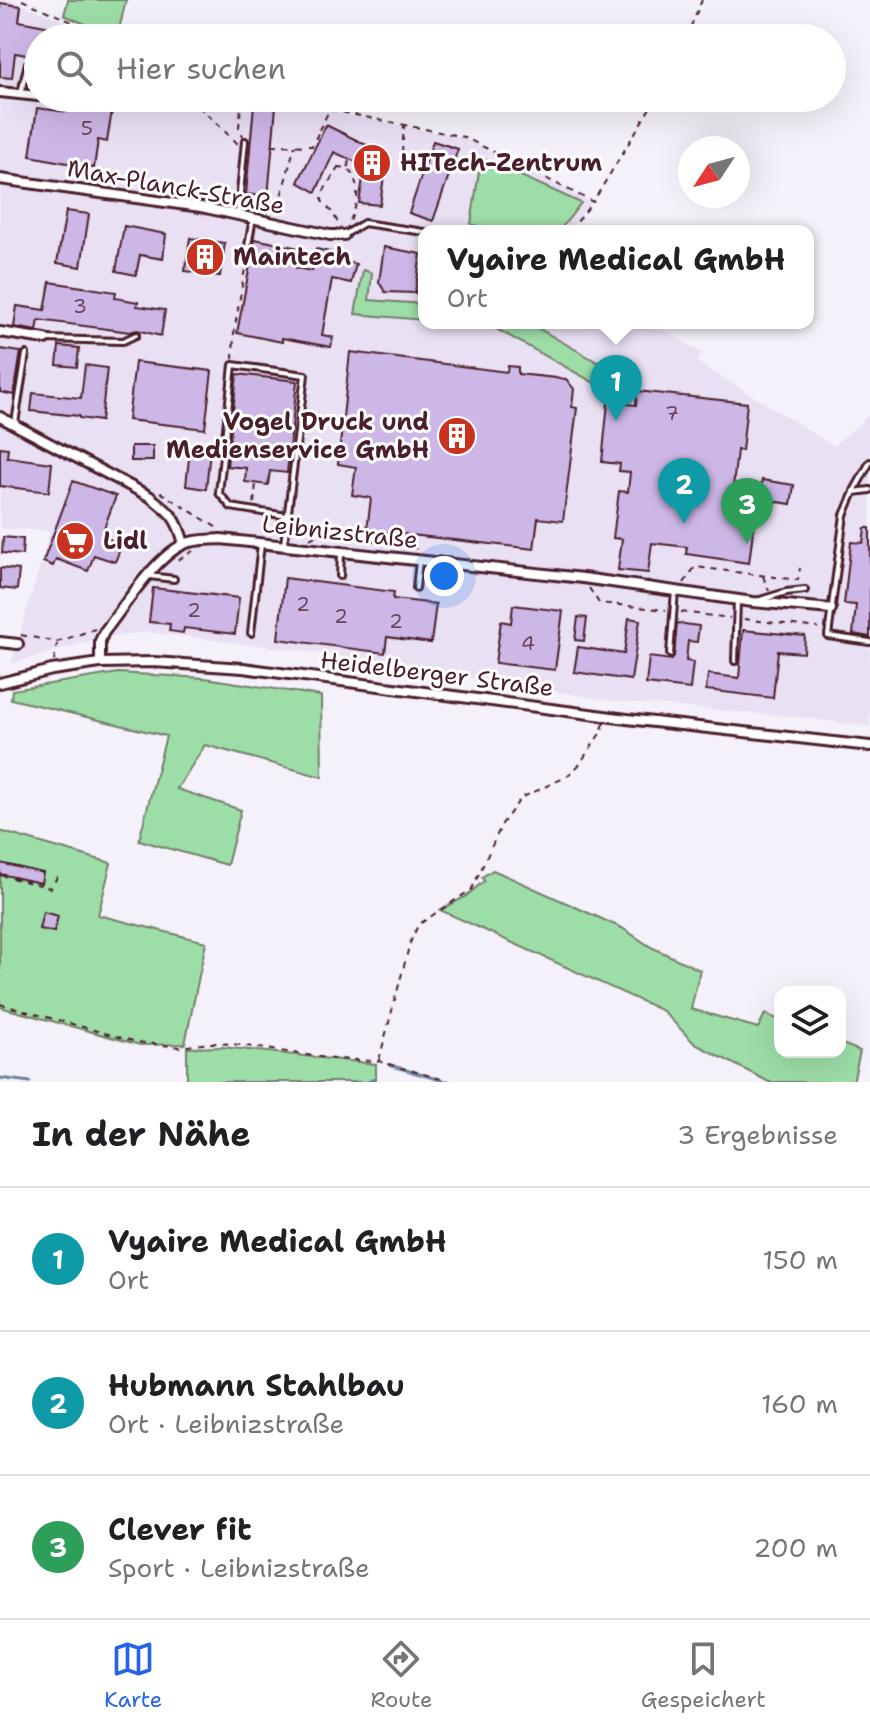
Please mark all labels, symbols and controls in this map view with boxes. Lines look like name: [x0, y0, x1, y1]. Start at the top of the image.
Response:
search box: [24, 24, 846, 112]
icon: search: [52, 46, 96, 90]
text: Hier suchen: [116, 48, 286, 89]
house number: 5: [81, 115, 93, 141]
north arrow: [678, 136, 750, 208]
building icon: HITech-Zentrum: [351, 142, 393, 184]
place label: HITech-Zentrum: [400, 147, 602, 179]
street label: Max-Planck-Straße: [65, 152, 287, 222]
popup: [418, 225, 814, 329]
building icon: Maintech: [184, 236, 226, 278]
text: Vyaire Medical GmbH: [447, 239, 785, 280]
place label: Maintech: [233, 241, 351, 273]
text: Ort: [447, 280, 488, 315]
house number: 3: [73, 293, 87, 319]
pin: 1: [590, 355, 642, 421]
house number: 7: [665, 400, 679, 426]
place label: Vogel Druck und Medienservice GmbH: [166, 406, 429, 466]
building icon: Vogel Druck und Medienservice GmbH: [436, 415, 478, 457]
pin: 2: [658, 458, 710, 524]
pin: 3: [721, 478, 773, 544]
street label: Leibnizstraße: [260, 508, 420, 556]
supermarket icon: Lidl: [54, 520, 96, 562]
place label: Lidl: [103, 525, 148, 557]
your location: [424, 556, 464, 596]
house number: 2: [296, 591, 310, 617]
house number: 2: [187, 597, 201, 623]
house number: 2: [334, 603, 348, 629]
house number: 2: [389, 608, 403, 634]
house number: 4: [521, 630, 535, 656]
street label: Heidelberger Straße: [319, 644, 555, 704]
map controls: [774, 986, 846, 1058]
button: layers: [774, 986, 846, 1058]
text: In der Nähe: [32, 1111, 251, 1157]
text: 3 Ergebnisse: [677, 1117, 838, 1152]
text: Vyaire Medical GmbH: [108, 1221, 447, 1262]
text: 1: [52, 1242, 64, 1277]
text: 150 m: [762, 1242, 838, 1277]
text: Ort: [108, 1262, 149, 1297]
text: Hubmann Stahlbau: [108, 1365, 405, 1406]
text: 2: [49, 1386, 67, 1421]
text: 160 m: [761, 1386, 838, 1421]
text: Ort · Leibnizstraße: [108, 1406, 344, 1441]
text: Clever fit: [108, 1509, 252, 1550]
text: 3: [49, 1530, 67, 1565]
text: 200 m: [753, 1530, 838, 1565]
text: Sport · Leibnizstraße: [108, 1550, 370, 1585]
tab: Karte: [104, 1637, 162, 1714]
tab: Route: [371, 1637, 432, 1714]
tab: Gespeichert: [641, 1637, 766, 1714]

